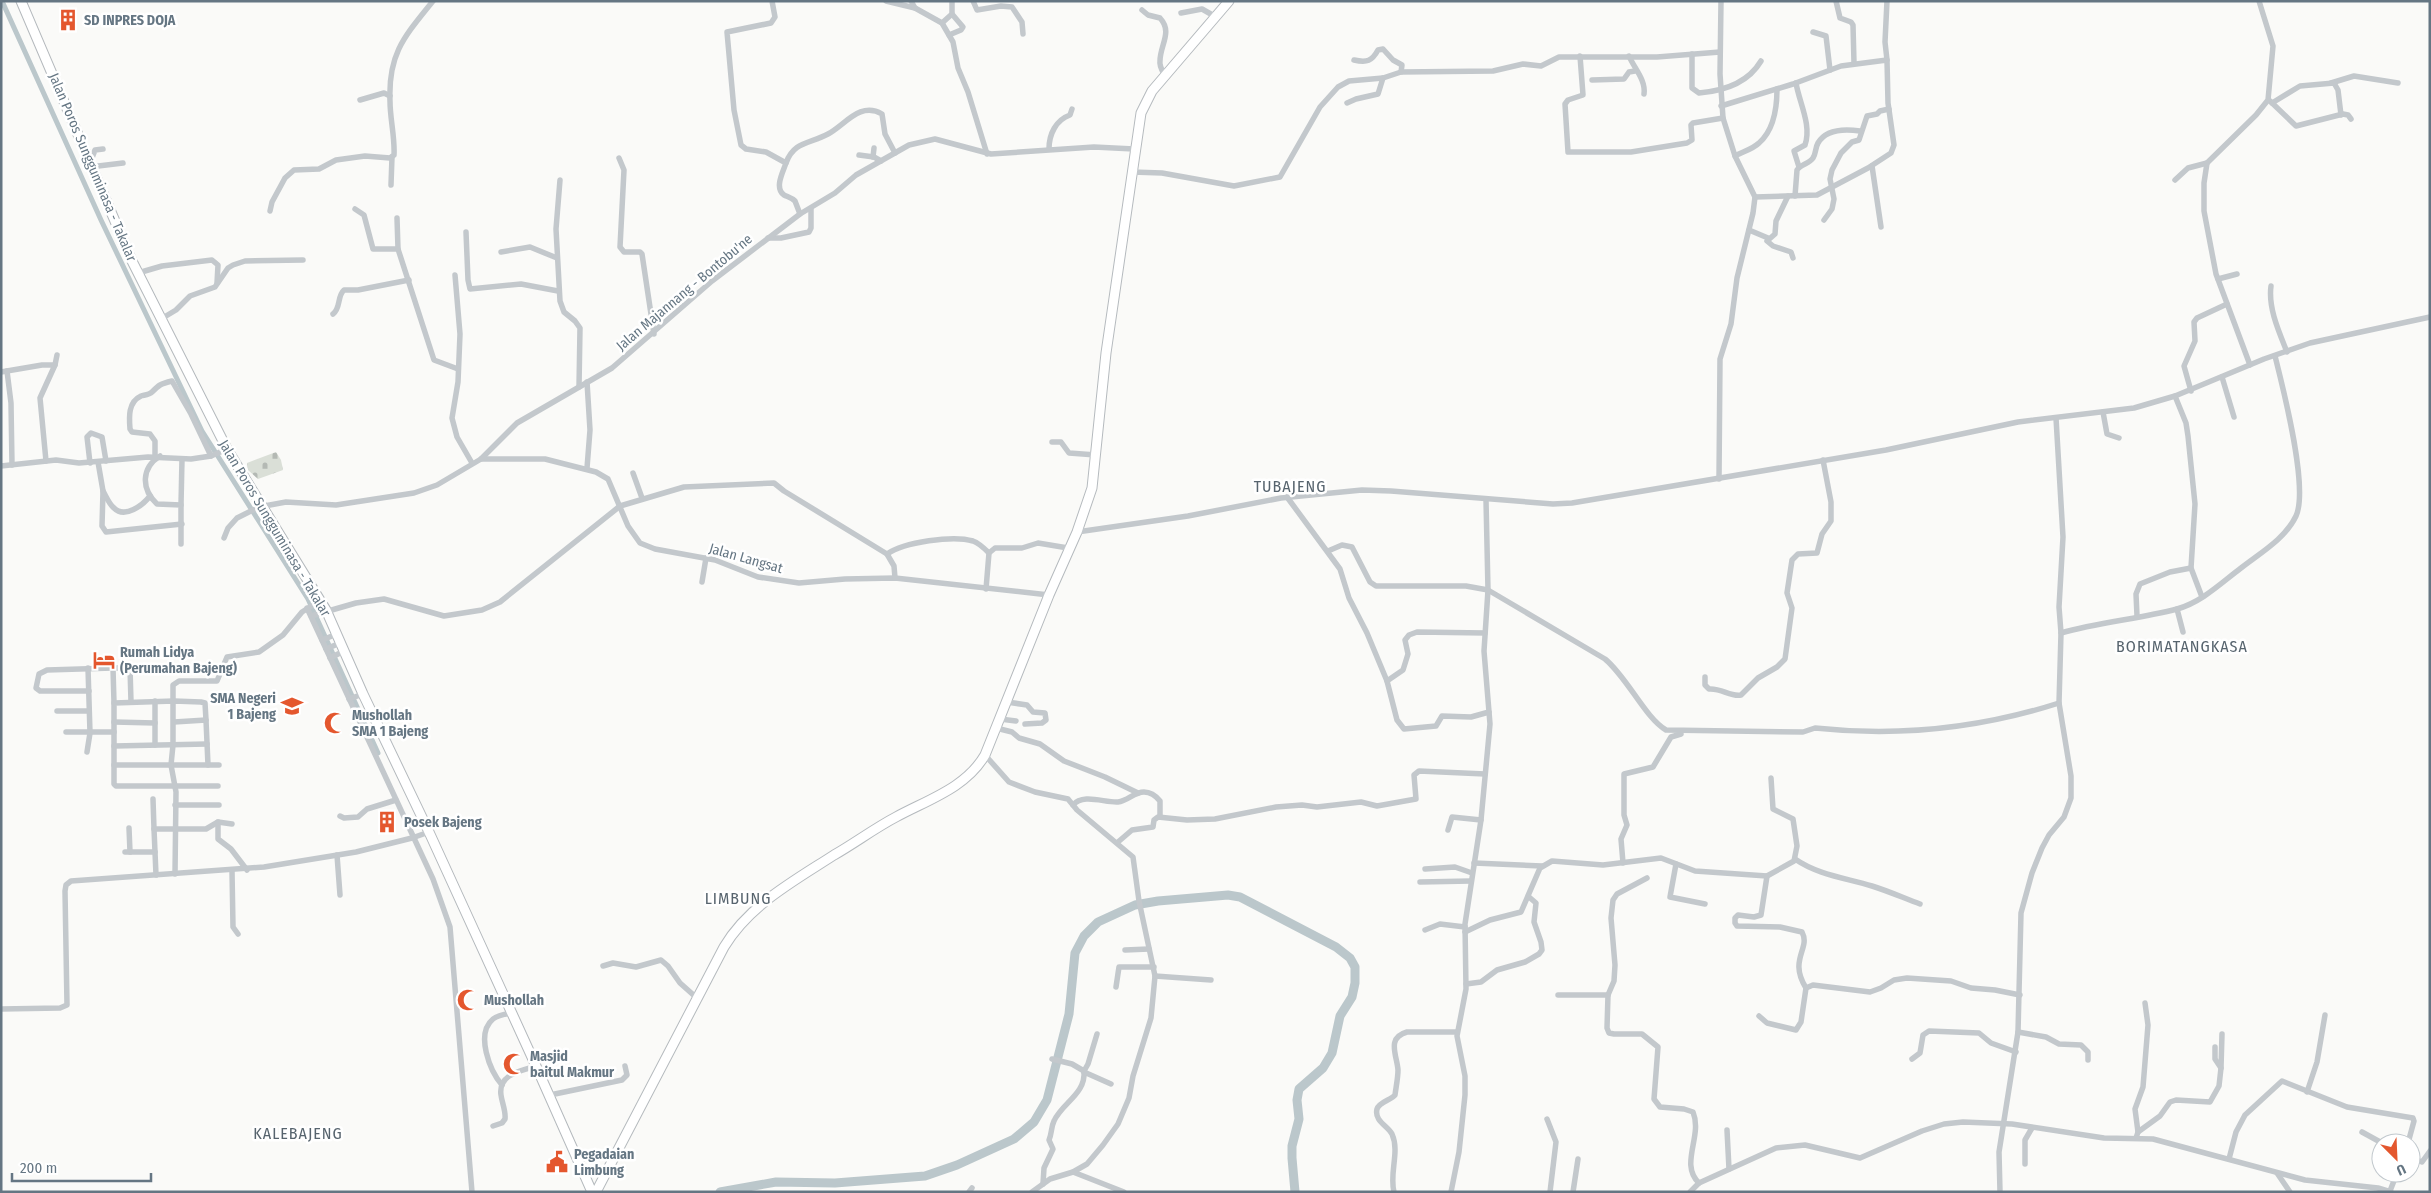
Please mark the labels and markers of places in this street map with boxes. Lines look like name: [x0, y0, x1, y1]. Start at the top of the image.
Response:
building icon: SD INPRES DOJA: [55, 7, 81, 33]
place label: SD INPRES DOJA: [84, 12, 176, 29]
place label: Rumah Lidya (Perumahan Bajeng): [120, 644, 237, 677]
hotel icon: Rumah Lidya (Perumahan Bajeng): [91, 647, 117, 673]
place label: SMA Negeri 1 Bajeng: [210, 690, 276, 723]
school or university icon: SMA Negeri 1 Bajeng: [279, 693, 305, 719]
place label: Mushollah SMA 1 Bajeng: [352, 707, 428, 740]
mosque icon: Mushollah SMA 1 Bajeng: [322, 710, 348, 736]
building icon: Posek Bajeng: [374, 809, 400, 835]
place label: Posek Bajeng: [404, 814, 482, 831]
mosque icon: Mushollah: [455, 987, 481, 1013]
place label: Mushollah: [484, 992, 544, 1009]
place label: Masjid baitul Makmur: [530, 1048, 615, 1081]
mosque icon: Masjid baitul Makmur: [501, 1051, 527, 1077]
place label: Pegadaian Limbung: [574, 1146, 634, 1179]
public building icon: Pegadaian Limbung: [544, 1149, 570, 1175]

